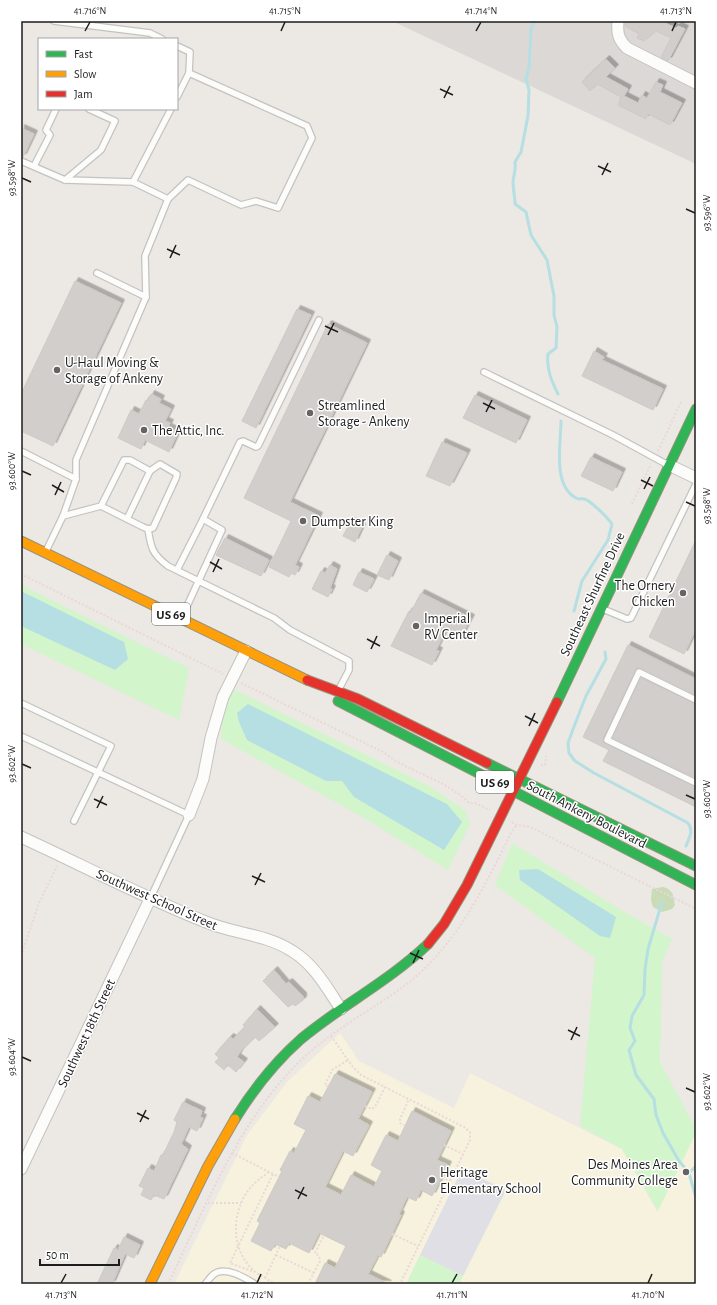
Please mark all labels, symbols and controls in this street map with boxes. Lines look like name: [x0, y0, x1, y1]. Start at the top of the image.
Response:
text: 41.716°N: [74, 6, 106, 16]
text: 41.715°N: [269, 6, 301, 16]
text: 41.714°N: [465, 6, 497, 16]
text: 41.713°N: [660, 6, 692, 16]
legend: [38, 38, 178, 110]
text: Fast: [74, 48, 93, 60]
text: Slow: [74, 68, 96, 80]
text: Jam: [74, 88, 93, 100]
text: 93.598°W: [7, 160, 17, 196]
text: 93.596°W: [702, 195, 712, 231]
place label: U-Haul Moving & Storage of Ankeny: [65, 356, 163, 386]
marker: U-Haul Moving & Storage of Ankeny: [52, 365, 62, 375]
place label: Streamlined Storage - Ankeny: [318, 399, 409, 429]
marker: Streamlined Storage - Ankeny: [305, 408, 315, 418]
place label: The Attic, Inc.: [152, 424, 224, 438]
marker: The Attic, Inc.: [139, 425, 149, 435]
text: 93.600°W: [7, 452, 17, 490]
text: 93.598°W: [702, 488, 712, 524]
place label: Dumpster King: [311, 515, 393, 529]
marker: Dumpster King: [298, 516, 308, 526]
street label: Southeast Shurfine Drive: [558, 530, 628, 659]
place label: The Ornery Chicken: [614, 579, 675, 609]
marker: The Ornery Chicken: [678, 588, 688, 598]
road number: US 69: [152, 603, 190, 625]
place label: Imperial RV Center: [424, 612, 478, 642]
marker: Imperial RV Center: [411, 621, 421, 631]
text: 93.602°W: [7, 745, 17, 783]
road number: US 69: [476, 771, 514, 793]
street label: South Ankeny Boulevard: [524, 779, 649, 851]
text: 93.600°W: [702, 780, 712, 818]
street label: Southwest School Street: [94, 867, 220, 933]
street label: Southwest 18th Street: [56, 977, 118, 1090]
text: 93.604°W: [7, 1038, 17, 1076]
text: 93.602°W: [702, 1073, 712, 1111]
place label: Des Moines Area Community College: [571, 1158, 679, 1188]
place label: Heritage Elementary School: [440, 1166, 542, 1196]
marker: Des Moines Area Community College: [681, 1167, 691, 1177]
marker: Heritage Elementary School: [427, 1175, 437, 1185]
scale bar: [40, 1241, 119, 1267]
text: 50 m: [46, 1249, 69, 1261]
text: 41.713°N: [45, 1290, 77, 1300]
text: 41.712°N: [241, 1290, 273, 1300]
text: 41.711°N: [436, 1290, 468, 1300]
text: 41.710°N: [631, 1290, 665, 1300]

